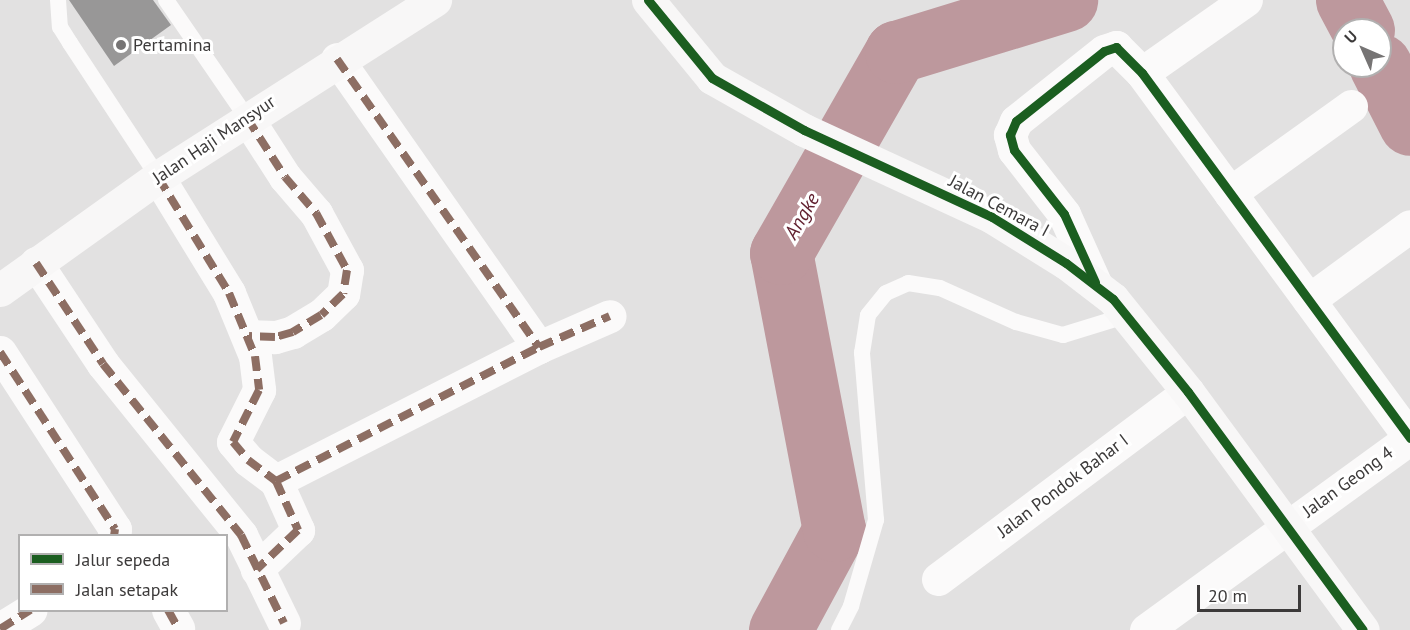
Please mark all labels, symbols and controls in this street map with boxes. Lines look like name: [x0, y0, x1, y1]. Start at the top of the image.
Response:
north arrow: [1332, 18, 1392, 78]
text: U: [1340, 26, 1361, 47]
place label: Pertamina: [133, 34, 211, 56]
marker: Pertamina: [114, 38, 128, 52]
street label: Jalan Haji Mansyur: [149, 91, 279, 189]
street label: Jalan Cemara I: [945, 171, 1053, 241]
water label: Angke: [779, 189, 825, 243]
street label: Jalan Pondok Bahar I: [993, 430, 1133, 542]
street label: Jalan Geong 4: [1298, 442, 1398, 522]
legend: [18, 534, 228, 612]
text: Jalur sepeda: [76, 548, 170, 571]
scale bar: [1200, 573, 1304, 611]
text: Jalan setapak: [76, 578, 178, 601]
text: 20 m: [1208, 584, 1247, 607]

